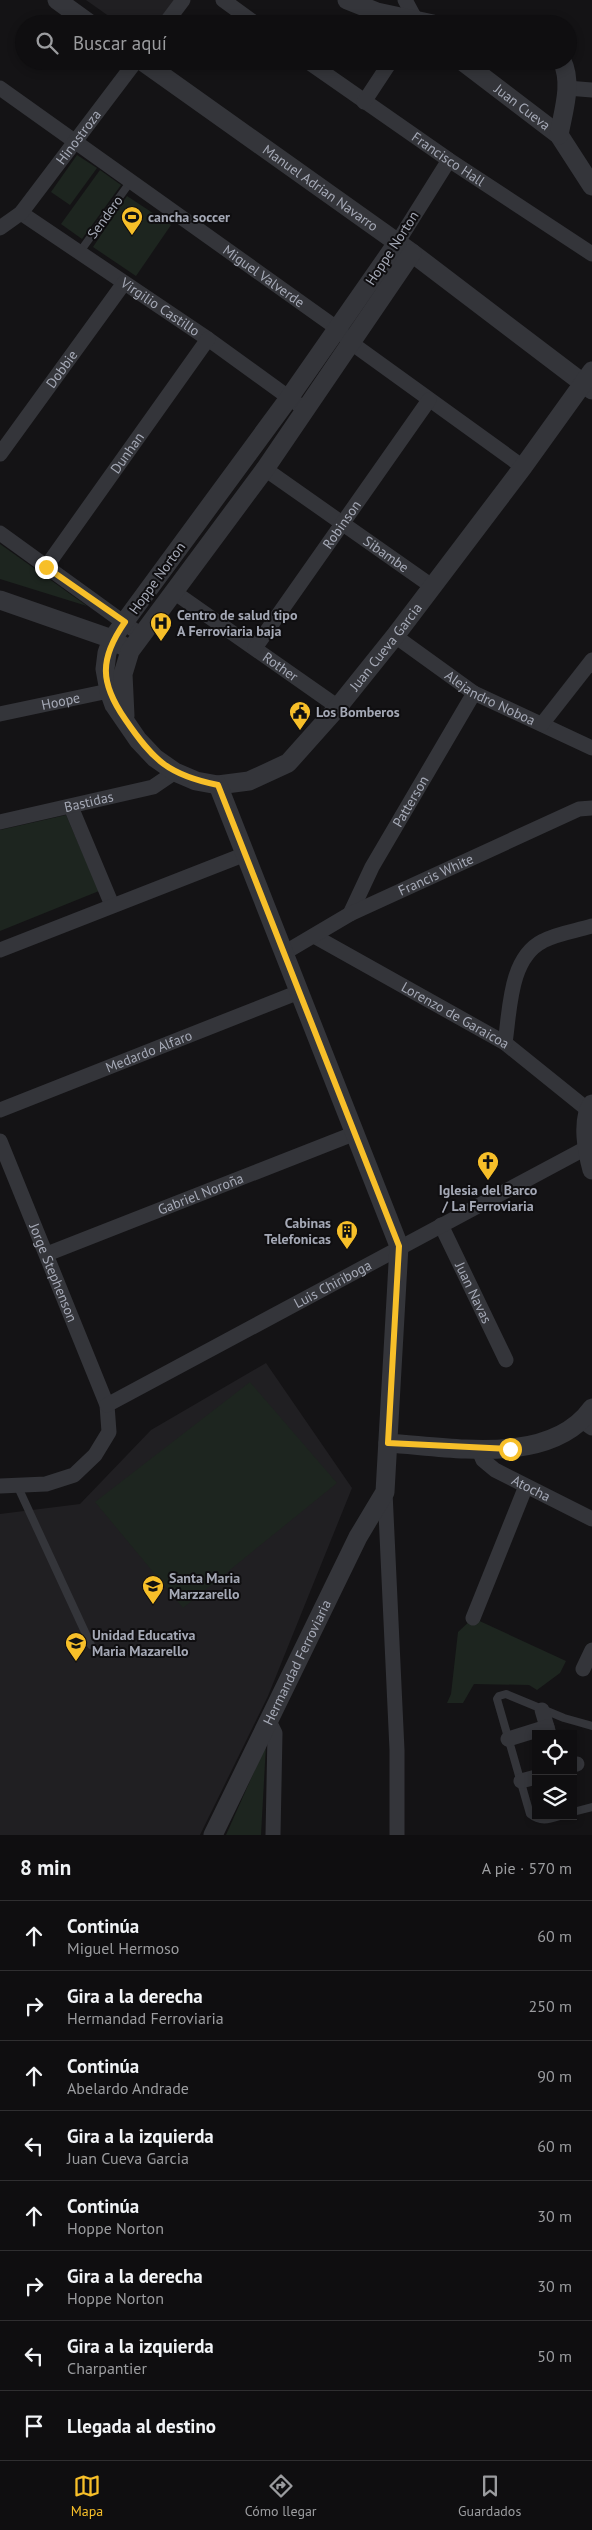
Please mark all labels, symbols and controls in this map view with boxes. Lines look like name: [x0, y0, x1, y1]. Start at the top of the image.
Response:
search box: [15, 15, 577, 70]
icon: search: [33, 29, 61, 57]
text: Buscar aquí: [73, 31, 167, 55]
street label: Juan Cueva: [490, 79, 554, 134]
street label: Hinostroza: [52, 106, 105, 168]
street label: Francisco Hall: [408, 128, 488, 190]
street label: Manuel Adrian Navarro: [259, 141, 382, 235]
street label: Sendero: [83, 192, 127, 242]
sports icon: cancha soccer: [120, 205, 144, 236]
place label: cancha soccer: [148, 208, 230, 226]
street label: Hoppe Norton: [361, 208, 423, 288]
street label: Miguel Valverde: [220, 241, 308, 311]
street label: Virgilio Castillo: [116, 273, 203, 340]
street label: Dobbie: [42, 346, 81, 392]
street label: Dunhan: [106, 429, 148, 477]
street label: Robinson: [318, 497, 365, 552]
street label: Sibambe: [360, 532, 412, 576]
street label: Hoppe Norton: [125, 538, 189, 618]
route end: [35, 556, 58, 579]
street label: Juan Cueva Garcia: [345, 599, 426, 695]
place label: Centro de salud tipo A Ferroviaria baja: [177, 606, 298, 640]
hospital icon: Centro de salud tipo A Ferroviaria baja: [149, 611, 173, 642]
street label: Rother: [259, 648, 302, 685]
street label: Alejandro Noboa: [441, 666, 538, 729]
street label: Hoope: [40, 688, 82, 714]
public building icon: Los Bomberos: [288, 700, 312, 731]
place label: Los Bomberos: [316, 703, 400, 721]
street label: Patterson: [388, 772, 433, 830]
street label: Bastidas: [62, 787, 115, 816]
street label: Francis White: [395, 850, 476, 900]
street label: Lorenzo de Garaicoa: [398, 978, 512, 1053]
street label: Medardo Alfaro: [103, 1026, 195, 1076]
church icon: Iglesia del Barco / La Ferroviaria: [476, 1150, 500, 1181]
street label: Gabriel Noroña: [155, 1169, 246, 1219]
place label: Iglesia del Barco / La Ferroviaria: [439, 1181, 538, 1215]
place label: Cabinas Telefonicas: [264, 1214, 331, 1248]
building icon: Cabinas Telefonicas: [335, 1219, 359, 1250]
street label: Jorge Stephenson: [25, 1220, 81, 1325]
street label: Luis Chiriboga: [291, 1256, 375, 1312]
street label: Juan Navas: [451, 1258, 496, 1326]
route start: [499, 1438, 522, 1461]
street label: Atocha: [509, 1471, 553, 1506]
place label: Santa Maria Marzzarello: [169, 1569, 240, 1603]
school or university icon: Santa Maria Marzzarello: [141, 1574, 165, 1605]
street label: Hermandad Ferroviaria: [259, 1597, 335, 1728]
place label: Unidad Educativa Maria Mazarello: [92, 1626, 195, 1660]
school or university icon: Unidad Educativa Maria Mazarello: [64, 1631, 88, 1662]
map controls: [532, 1730, 577, 1820]
button: locate: [532, 1730, 577, 1775]
button: layers: [532, 1775, 577, 1820]
text: 8 min: [20, 1854, 71, 1881]
text: A pie · 570 m: [482, 1858, 572, 1878]
text: Continúa: [67, 1914, 139, 1938]
icon: ahead: [20, 1922, 48, 1950]
text: 60 m: [537, 1926, 572, 1946]
text: Miguel Hermoso: [67, 1938, 179, 1958]
text: Gira a la derecha: [67, 1984, 203, 2008]
icon: right: [20, 1992, 48, 2020]
text: 250 m: [529, 1996, 572, 2016]
text: Hermandad Ferroviaria: [67, 2008, 224, 2028]
text: Continúa: [67, 2054, 139, 2078]
icon: ahead: [20, 2062, 48, 2090]
text: 90 m: [537, 2066, 572, 2086]
text: Abelardo Andrade: [67, 2078, 189, 2098]
text: Gira a la izquierda: [67, 2124, 214, 2148]
icon: left: [20, 2132, 48, 2160]
text: 60 m: [537, 2136, 572, 2156]
text: Juan Cueva Garcia: [67, 2148, 189, 2168]
text: Continúa: [67, 2194, 139, 2218]
icon: ahead: [20, 2202, 48, 2230]
text: 30 m: [537, 2206, 572, 2226]
text: Hoppe Norton: [67, 2218, 164, 2238]
text: Gira a la derecha: [67, 2264, 203, 2288]
icon: right: [20, 2272, 48, 2300]
text: 30 m: [537, 2276, 572, 2296]
text: Hoppe Norton: [67, 2288, 164, 2308]
text: Gira a la izquierda: [67, 2334, 214, 2358]
icon: left: [20, 2342, 48, 2370]
text: 50 m: [537, 2346, 572, 2366]
text: Charpantier: [67, 2358, 147, 2378]
icon: arrive: [20, 2412, 48, 2440]
text: Llegada al destino: [67, 2414, 216, 2438]
tab: Mapa: [71, 2472, 103, 2520]
tab: Cómo llegar: [245, 2472, 317, 2520]
tab: Guardados: [458, 2472, 521, 2520]

